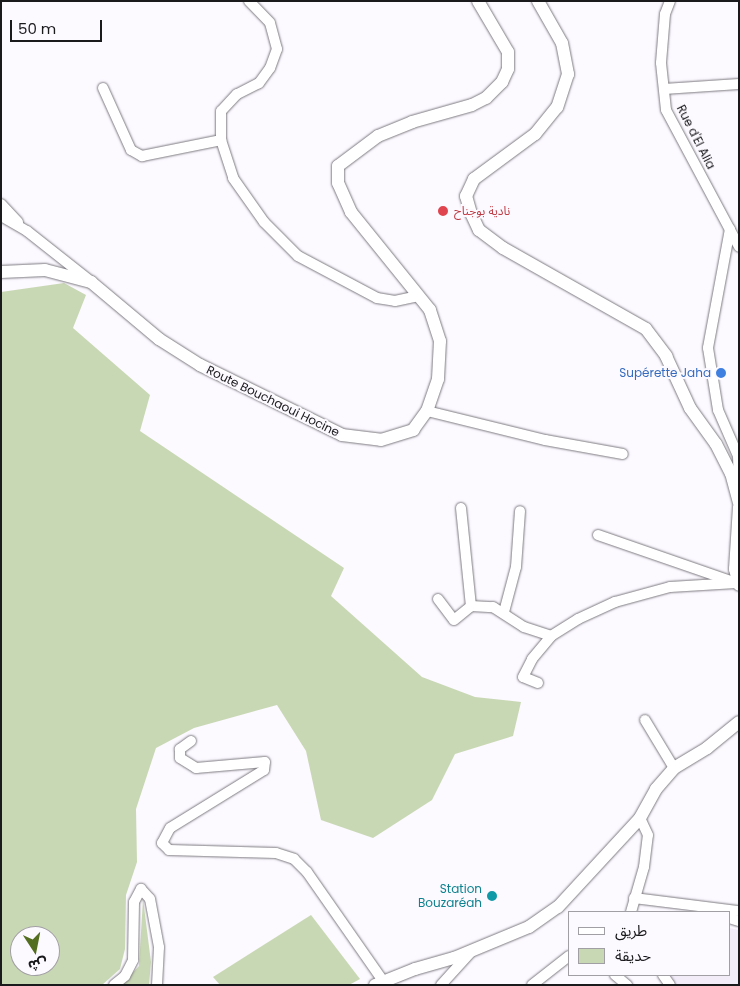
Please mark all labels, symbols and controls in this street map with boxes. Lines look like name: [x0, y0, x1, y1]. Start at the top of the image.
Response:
scale bar: [12, 10, 105, 42]
text: 50 m: [18, 18, 56, 39]
street label: Rue d'El Alia: [674, 103, 718, 171]
marker: نادية بوجناح: [436, 204, 450, 218]
place label: نادية بوجناح: [454, 204, 510, 218]
street label: Route Bouchaoui Hocine: [204, 362, 342, 440]
place label: Supérette Jaha: [619, 366, 711, 380]
marker: Supérette Jaha: [715, 367, 727, 379]
place label: Station Bouzaréah: [418, 882, 482, 910]
marker: Station Bouzaréah: [486, 890, 498, 902]
legend: [568, 911, 730, 976]
text: طريق: [615, 920, 647, 941]
north arrow: [10, 926, 60, 976]
text: حديقة: [615, 945, 651, 966]
text: ش: [26, 953, 49, 976]

